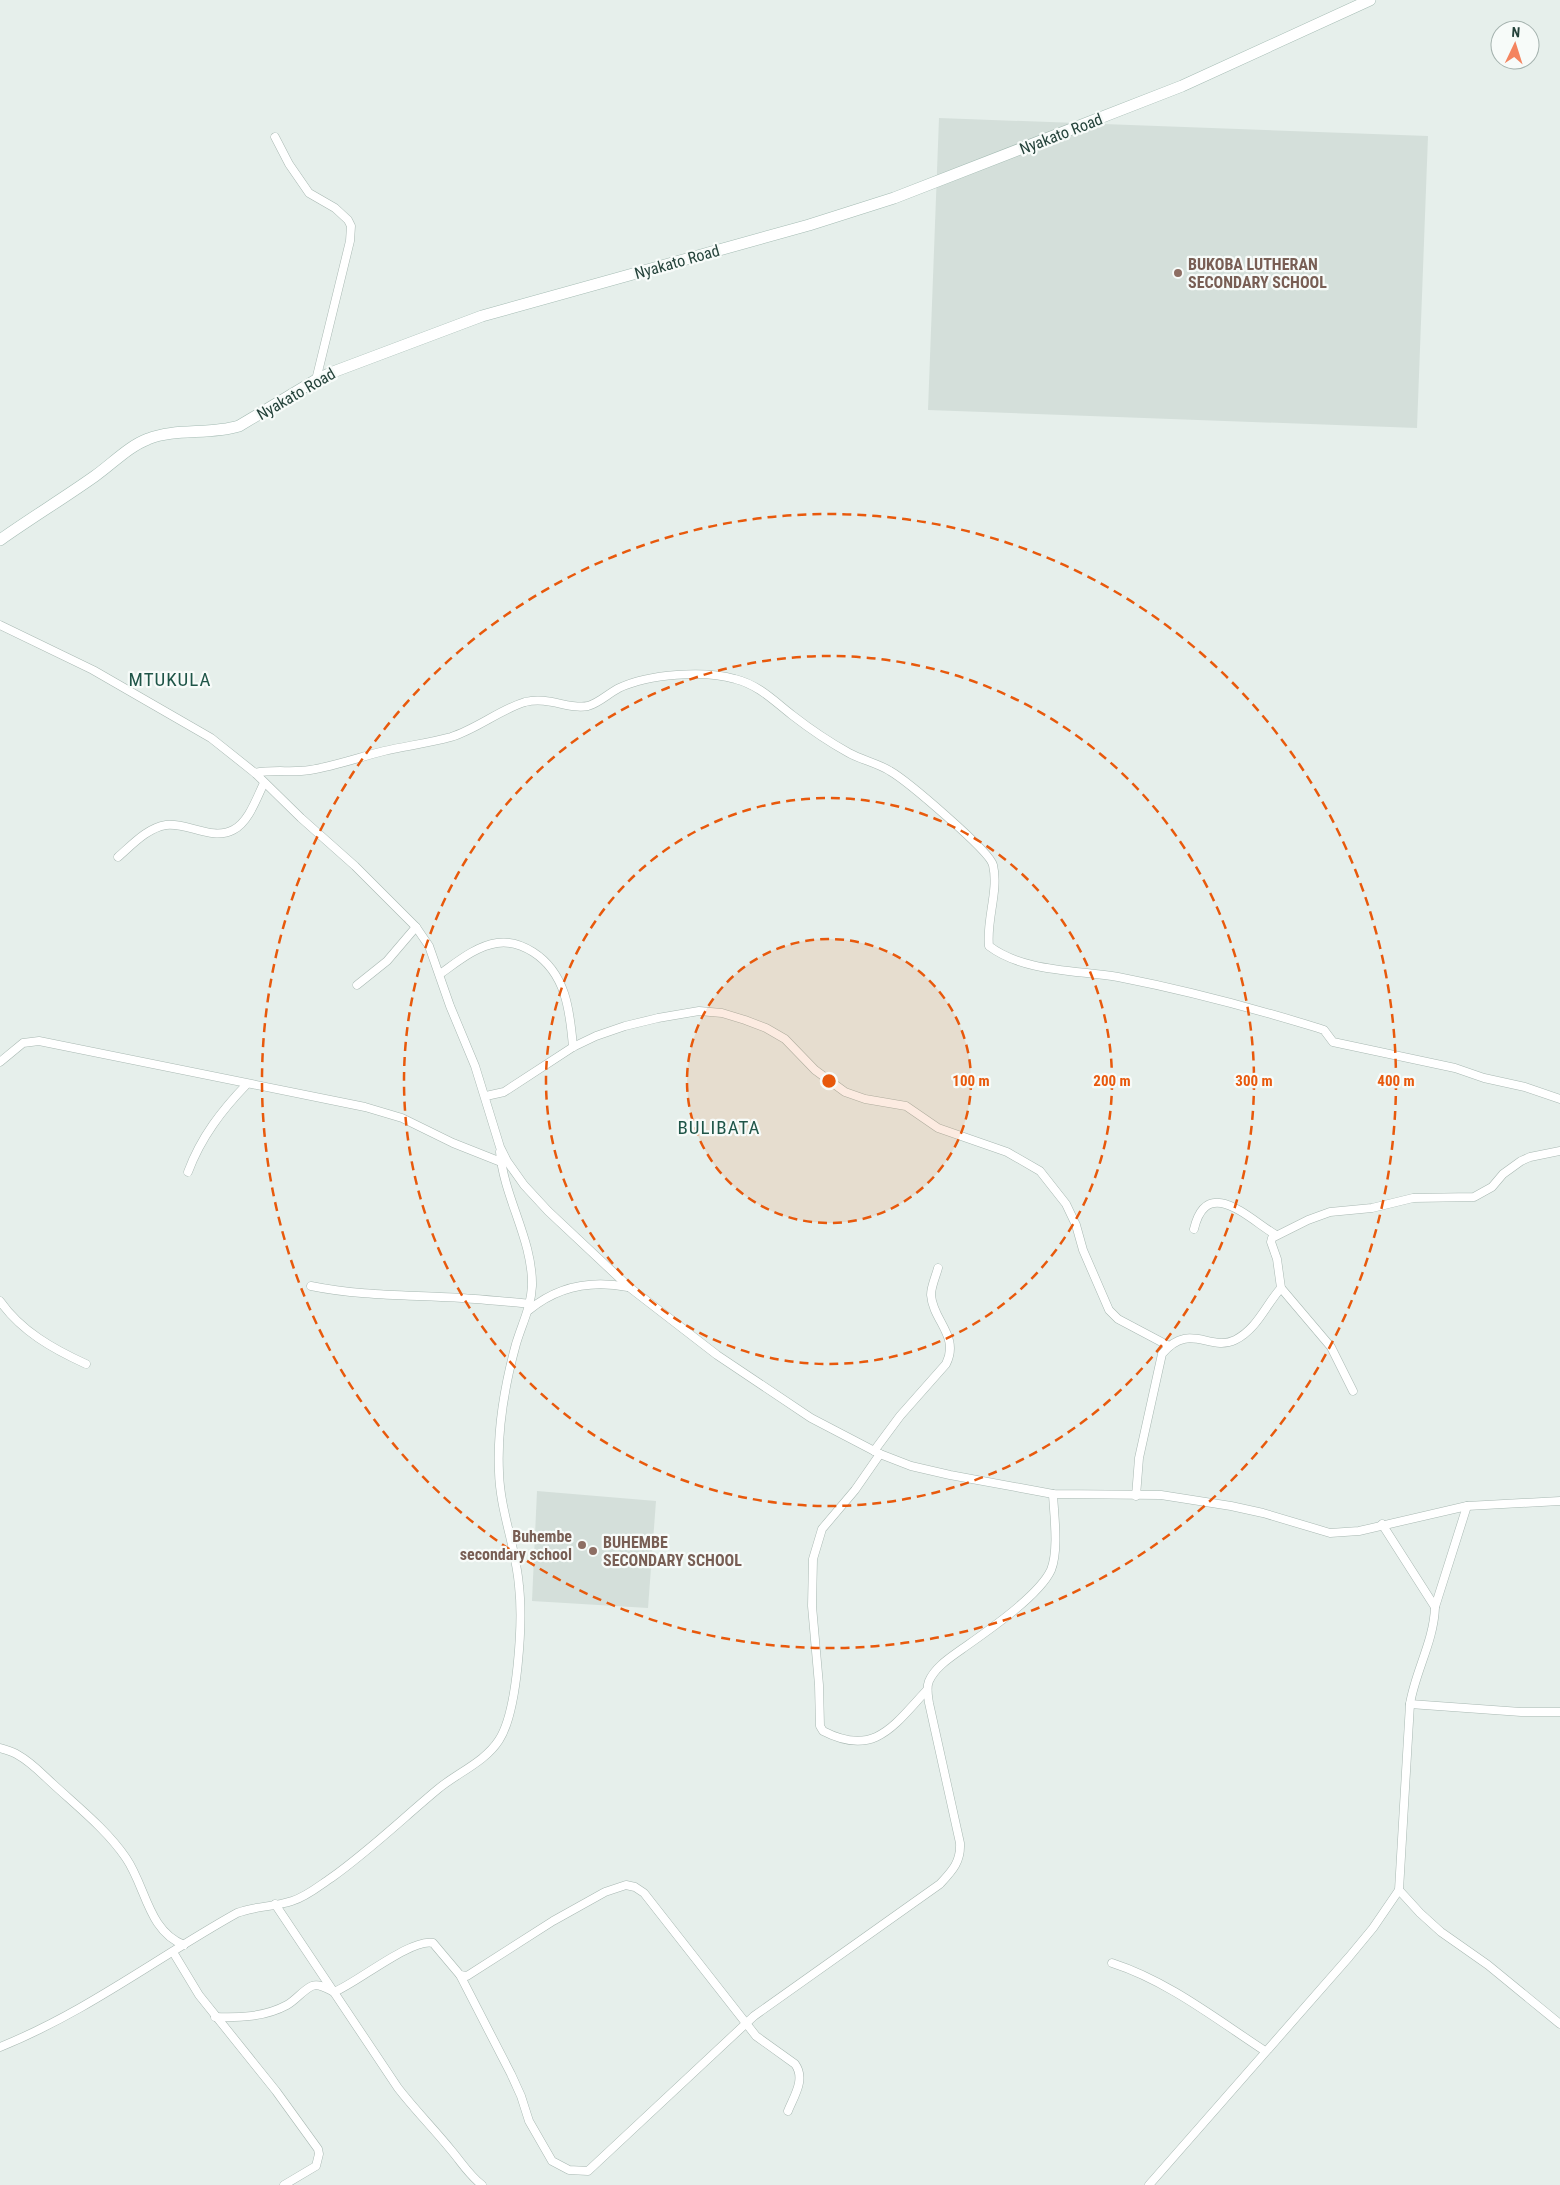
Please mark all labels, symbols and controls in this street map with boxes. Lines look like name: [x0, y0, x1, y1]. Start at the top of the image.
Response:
north arrow: [1490, 20, 1540, 70]
text: N: [1511, 24, 1521, 40]
street label: Nyakato Road: [1017, 109, 1105, 159]
street label: Nyakato Road: [632, 241, 722, 283]
place label: BUKOBA LUTHERAN SECONDARY SCHOOL: [1188, 255, 1327, 292]
marker: BUKOBA LUTHERAN SECONDARY SCHOOL: [1172, 267, 1184, 279]
street label: Nyakato Road: [253, 364, 339, 424]
district label: MTUKULA: [129, 668, 211, 691]
centre of rings: [820, 1072, 838, 1090]
text: 100 m: [952, 1072, 990, 1090]
text: 200 m: [1093, 1072, 1131, 1090]
text: 300 m: [1235, 1072, 1273, 1090]
text: 400 m: [1377, 1072, 1415, 1090]
district label: BULIBATA: [677, 1116, 761, 1139]
place label: Buhembe secondary school: [460, 1527, 572, 1564]
place label: BUHEMBE SECONDARY SCHOOL: [603, 1533, 742, 1570]
marker: Buhembe secondary school: [576, 1539, 588, 1551]
marker: BUHEMBE SECONDARY SCHOOL: [587, 1545, 599, 1557]

